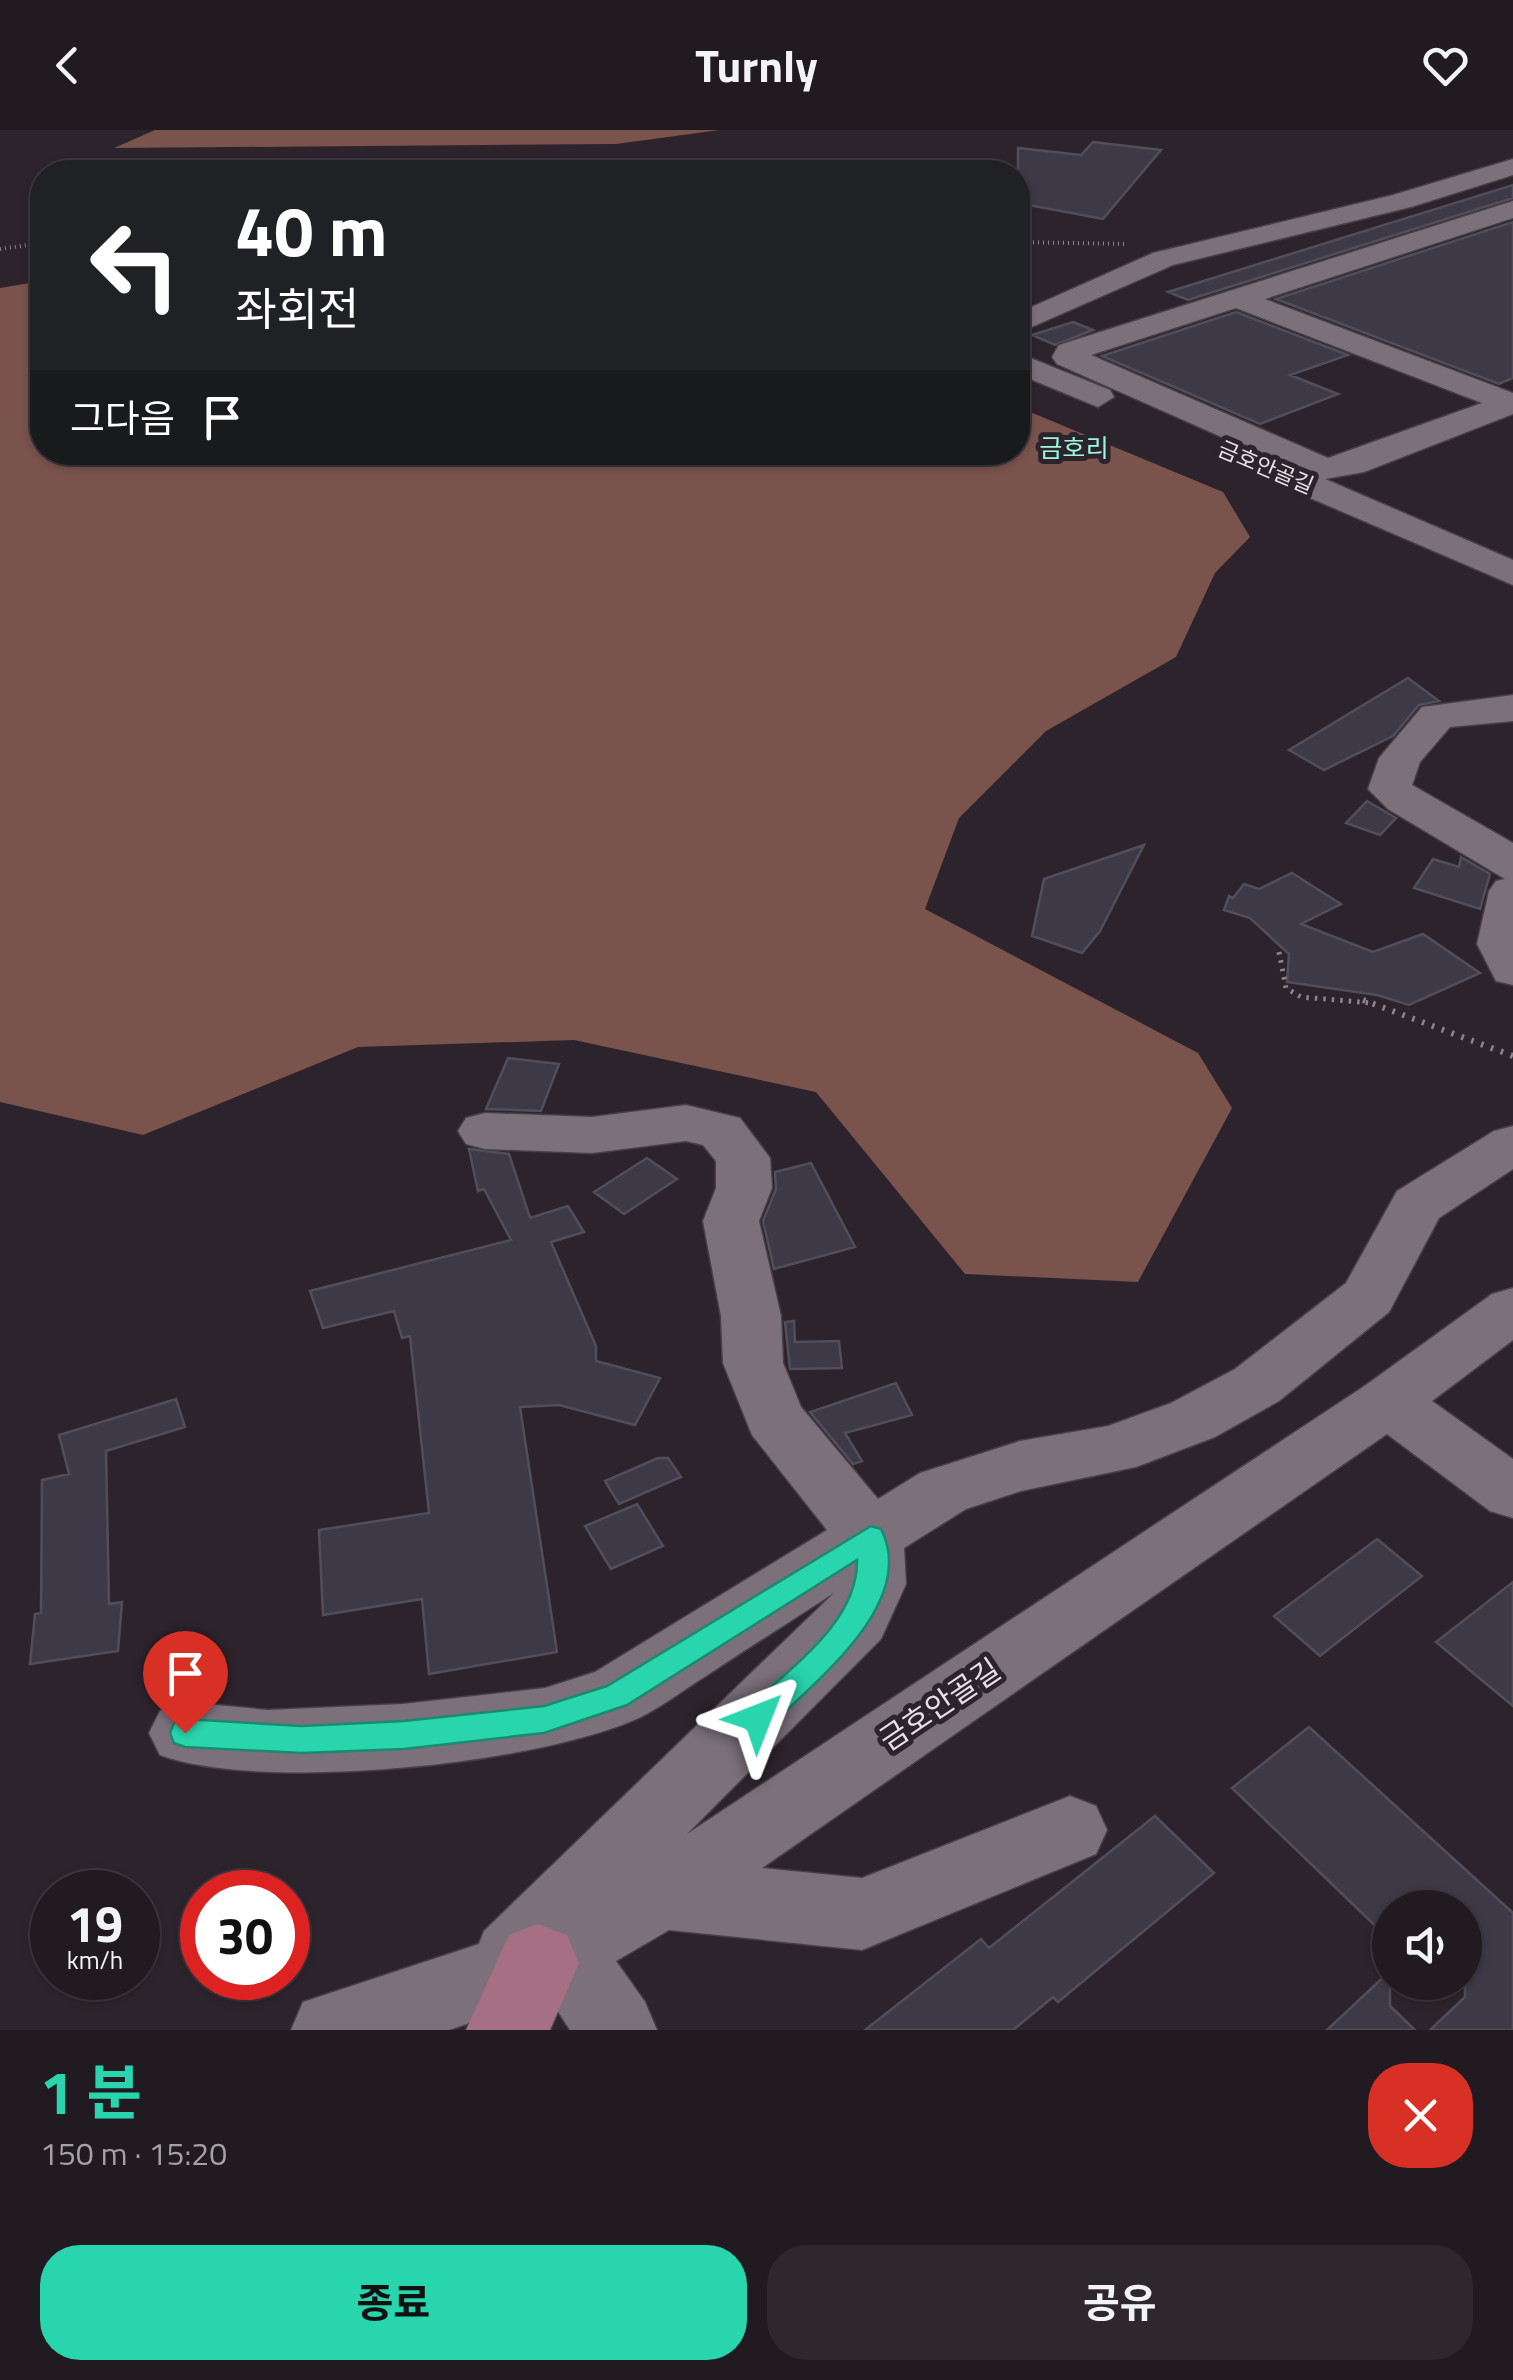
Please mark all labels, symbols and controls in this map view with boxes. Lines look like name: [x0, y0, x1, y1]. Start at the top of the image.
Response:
text: Turnly: [695, 31, 818, 99]
icon: back: [40, 38, 95, 93]
icon: heart: [1418, 38, 1473, 93]
text: 40 m: [235, 177, 388, 283]
icon: left: [70, 200, 200, 330]
text: 좌회전: [235, 274, 359, 342]
text: 그다음: [70, 389, 175, 447]
icon: arrive: [195, 390, 250, 445]
district label: 금호리: [1039, 429, 1109, 467]
street label: 금호안골길: [1213, 432, 1319, 502]
pin: [143, 1631, 228, 1734]
icon: arrive: [158, 1646, 213, 1701]
street label: 금호안골길: [869, 1647, 1010, 1762]
position arrow: [706, 1666, 810, 1770]
speed limit sign: 30: [180, 1870, 310, 2000]
text: 19: [67, 1885, 123, 1961]
map controls: [1372, 1890, 1482, 2000]
button: sound: [1372, 1890, 1482, 2000]
text: km/h: [67, 1941, 123, 1979]
text: 1 분: [40, 2046, 142, 2137]
button: close: [1368, 2063, 1473, 2168]
text: 150 m · 15:20: [40, 2129, 227, 2177]
button: 종료: [40, 2245, 747, 2360]
button: 공유: [767, 2245, 1473, 2360]

